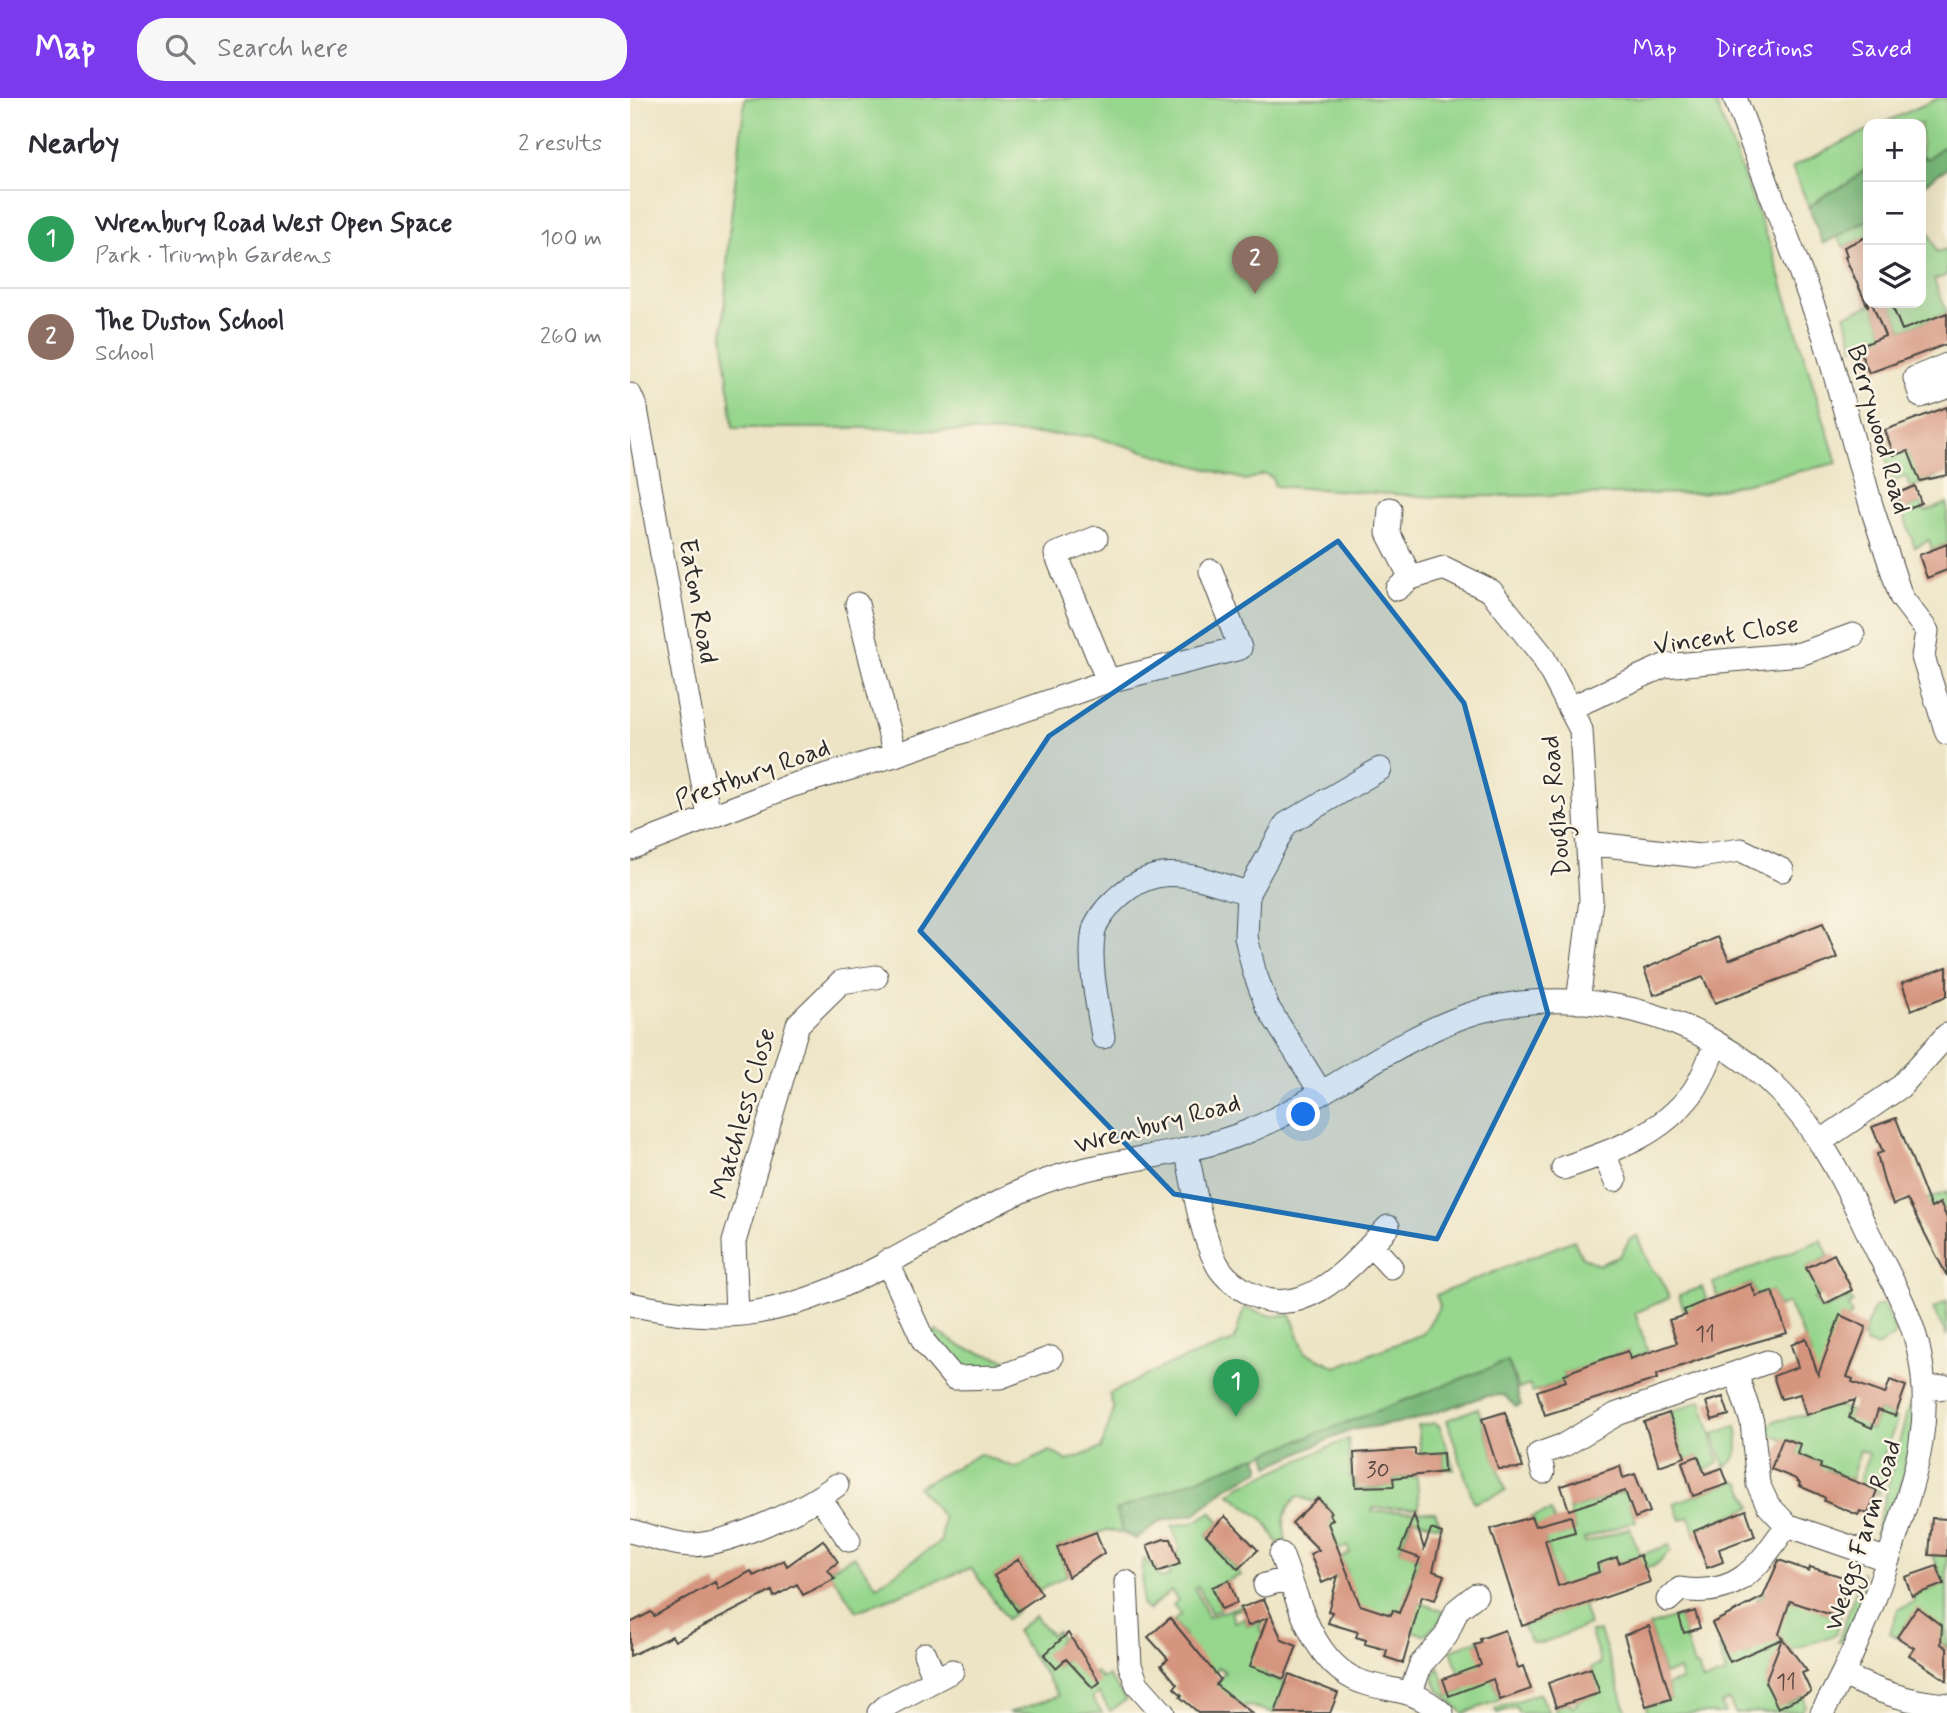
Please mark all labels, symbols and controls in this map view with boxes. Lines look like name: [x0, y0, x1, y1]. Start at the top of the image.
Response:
search box: [137, 18, 627, 81]
text: Map: [35, 27, 95, 71]
icon: search: [161, 30, 199, 68]
text: Search here: [217, 32, 348, 66]
text: Map: [1633, 34, 1677, 65]
text: Directions: [1715, 34, 1813, 65]
text: Saved: [1851, 34, 1912, 65]
map controls: [1863, 119, 1926, 308]
button: +: [1863, 119, 1926, 182]
text: Nearby: [28, 124, 119, 163]
text: 2 results: [518, 129, 602, 159]
button: −: [1863, 182, 1926, 245]
text: Wrenbury Road West Open Space: [95, 207, 453, 241]
text: 1: [46, 224, 56, 254]
text: 100 m: [540, 224, 602, 254]
pin: 2: [1232, 236, 1278, 294]
text: Park · Triumph Gardens: [95, 241, 331, 271]
button: layers: [1863, 245, 1926, 308]
text: The Duston School: [95, 305, 285, 339]
text: 2: [45, 322, 57, 352]
text: 260 m: [540, 322, 602, 352]
text: School: [95, 339, 155, 369]
street label: Berrywood Road: [1838, 341, 1918, 518]
street label: Eaton Road: [669, 536, 725, 666]
street label: Vincent Close: [1651, 608, 1801, 664]
street label: Prestbury Road: [670, 731, 835, 819]
street label: Douglas Road: [1534, 734, 1583, 878]
street label: Matchless Close: [703, 1024, 785, 1203]
street label: Wrenbury Road: [1071, 1086, 1244, 1163]
your location: [1286, 1097, 1320, 1131]
house number: 11: [1695, 1320, 1715, 1350]
pin: 1: [1213, 1359, 1259, 1417]
street label: Weggs Farm Road: [1817, 1436, 1914, 1636]
house number: 30: [1366, 1456, 1390, 1486]
house number: 11: [1776, 1668, 1796, 1698]

